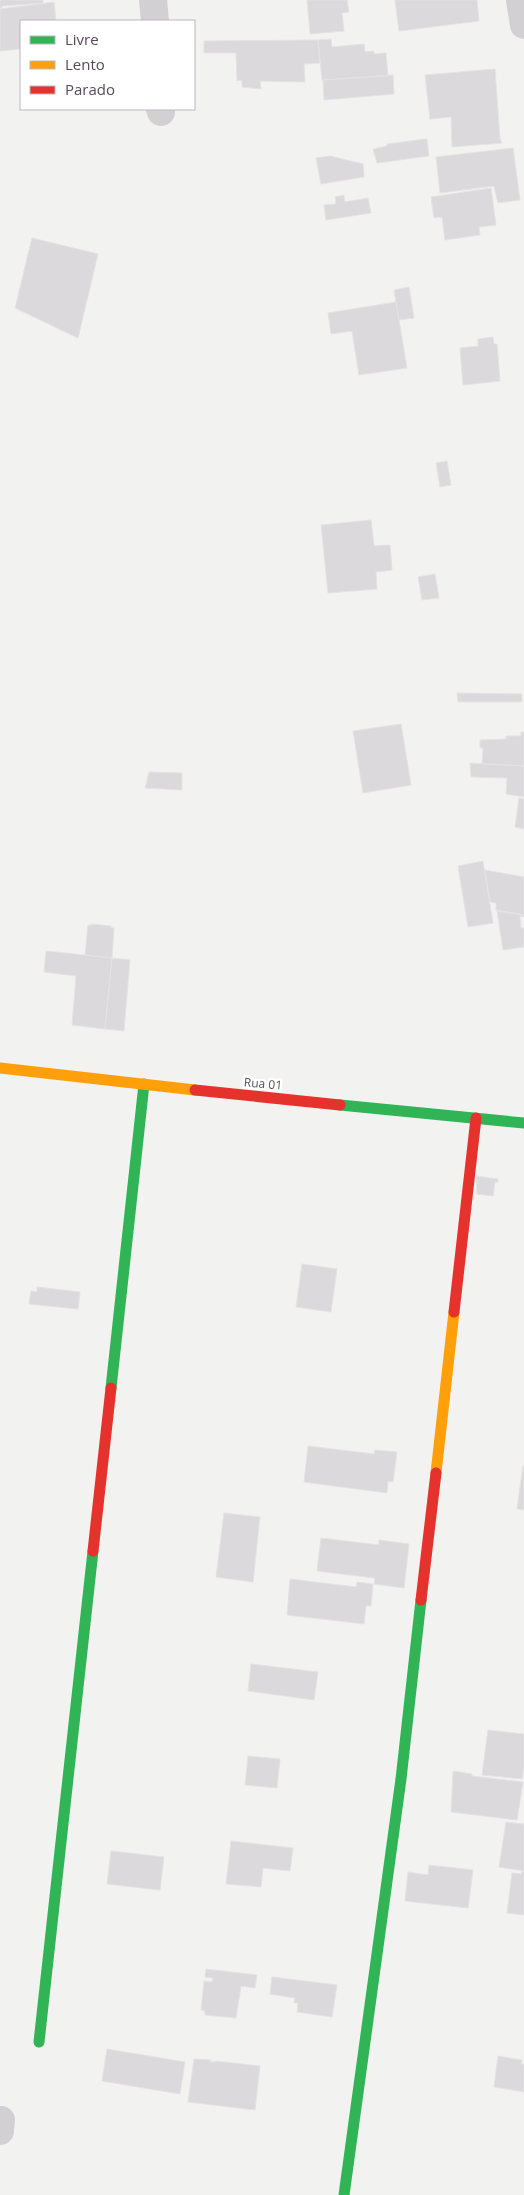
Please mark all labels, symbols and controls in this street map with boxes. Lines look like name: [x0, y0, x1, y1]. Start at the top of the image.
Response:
legend: [20, 20, 195, 110]
text: Livre: [65, 29, 99, 49]
text: Lento: [65, 54, 105, 74]
text: Parado: [65, 79, 115, 99]
street label: Rua 01: [243, 1073, 283, 1094]

